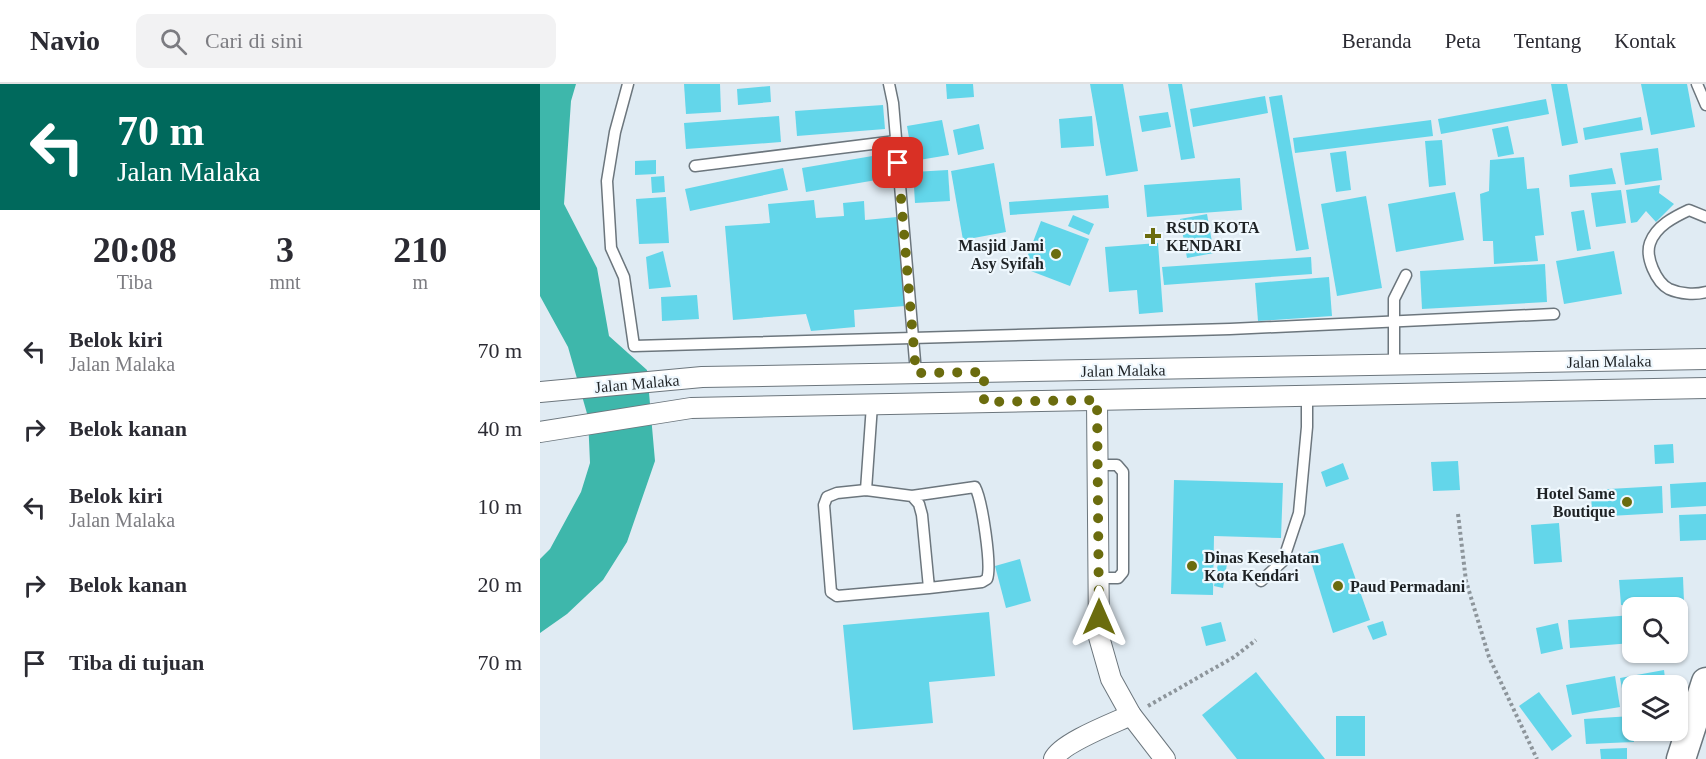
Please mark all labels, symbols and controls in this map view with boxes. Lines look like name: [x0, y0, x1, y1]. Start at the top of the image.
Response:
search box: [136, 14, 556, 68]
text: Navio: [30, 25, 100, 56]
icon: search: [157, 25, 190, 58]
text: Cari di sini: [205, 28, 303, 53]
text: Beranda: [1342, 29, 1412, 53]
text: Peta: [1445, 29, 1481, 53]
text: Tentang: [1514, 29, 1581, 53]
text: Kontak: [1614, 29, 1676, 53]
icon: left: [18, 108, 96, 186]
text: 70 m: [117, 108, 205, 154]
pin: [872, 137, 923, 188]
icon: arrive: [881, 146, 914, 179]
text: Jalan Malaka: [117, 157, 260, 187]
place label: RSUD KOTA KENDARI: [1166, 219, 1260, 254]
marker: RSUD KOTA KENDARI: [1144, 227, 1162, 245]
text: 20:08: [93, 230, 177, 270]
text: 3: [276, 230, 294, 270]
text: 210: [393, 230, 447, 270]
place label: Masjid Jami Asy Syifah: [958, 237, 1045, 273]
marker: Masjid Jami Asy Syifah: [1049, 247, 1063, 261]
text: Tiba: [117, 271, 153, 293]
text: mnt: [269, 271, 301, 293]
text: m: [413, 271, 428, 293]
text: Belok kiri: [69, 327, 163, 352]
icon: left: [18, 335, 51, 368]
text: 70 m: [477, 338, 522, 363]
street label: Jalan Malaka: [1566, 352, 1652, 371]
text: Jalan Malaka: [69, 353, 175, 375]
street label: Jalan Malaka: [1080, 361, 1166, 380]
street label: Jalan Malaka: [594, 371, 680, 396]
icon: right: [18, 413, 51, 446]
text: Belok kanan: [69, 416, 187, 441]
text: 40 m: [477, 416, 522, 441]
text: Belok kiri: [69, 483, 163, 508]
place label: Hotel Same Boutique: [1536, 485, 1615, 521]
icon: left: [18, 491, 51, 524]
text: 10 m: [477, 494, 522, 519]
marker: Hotel Same Boutique: [1620, 495, 1634, 509]
text: Jalan Malaka: [69, 509, 175, 531]
place label: Dinas Kesehatan Kota Kendari: [1204, 549, 1319, 584]
marker: Dinas Kesehatan Kota Kendari: [1185, 559, 1199, 573]
icon: right: [18, 569, 51, 602]
text: Belok kanan: [69, 572, 187, 597]
text: 20 m: [477, 572, 522, 597]
place label: Paud Permadani: [1350, 578, 1466, 595]
marker: Paud Permadani: [1331, 579, 1345, 593]
position arrow: [1067, 585, 1131, 649]
map controls: [1622, 597, 1688, 741]
button: search: [1622, 597, 1688, 663]
icon: arrive: [18, 647, 51, 680]
text: Tiba di tujuan: [69, 650, 204, 675]
text: 70 m: [477, 650, 522, 675]
button: layers: [1622, 675, 1688, 741]

